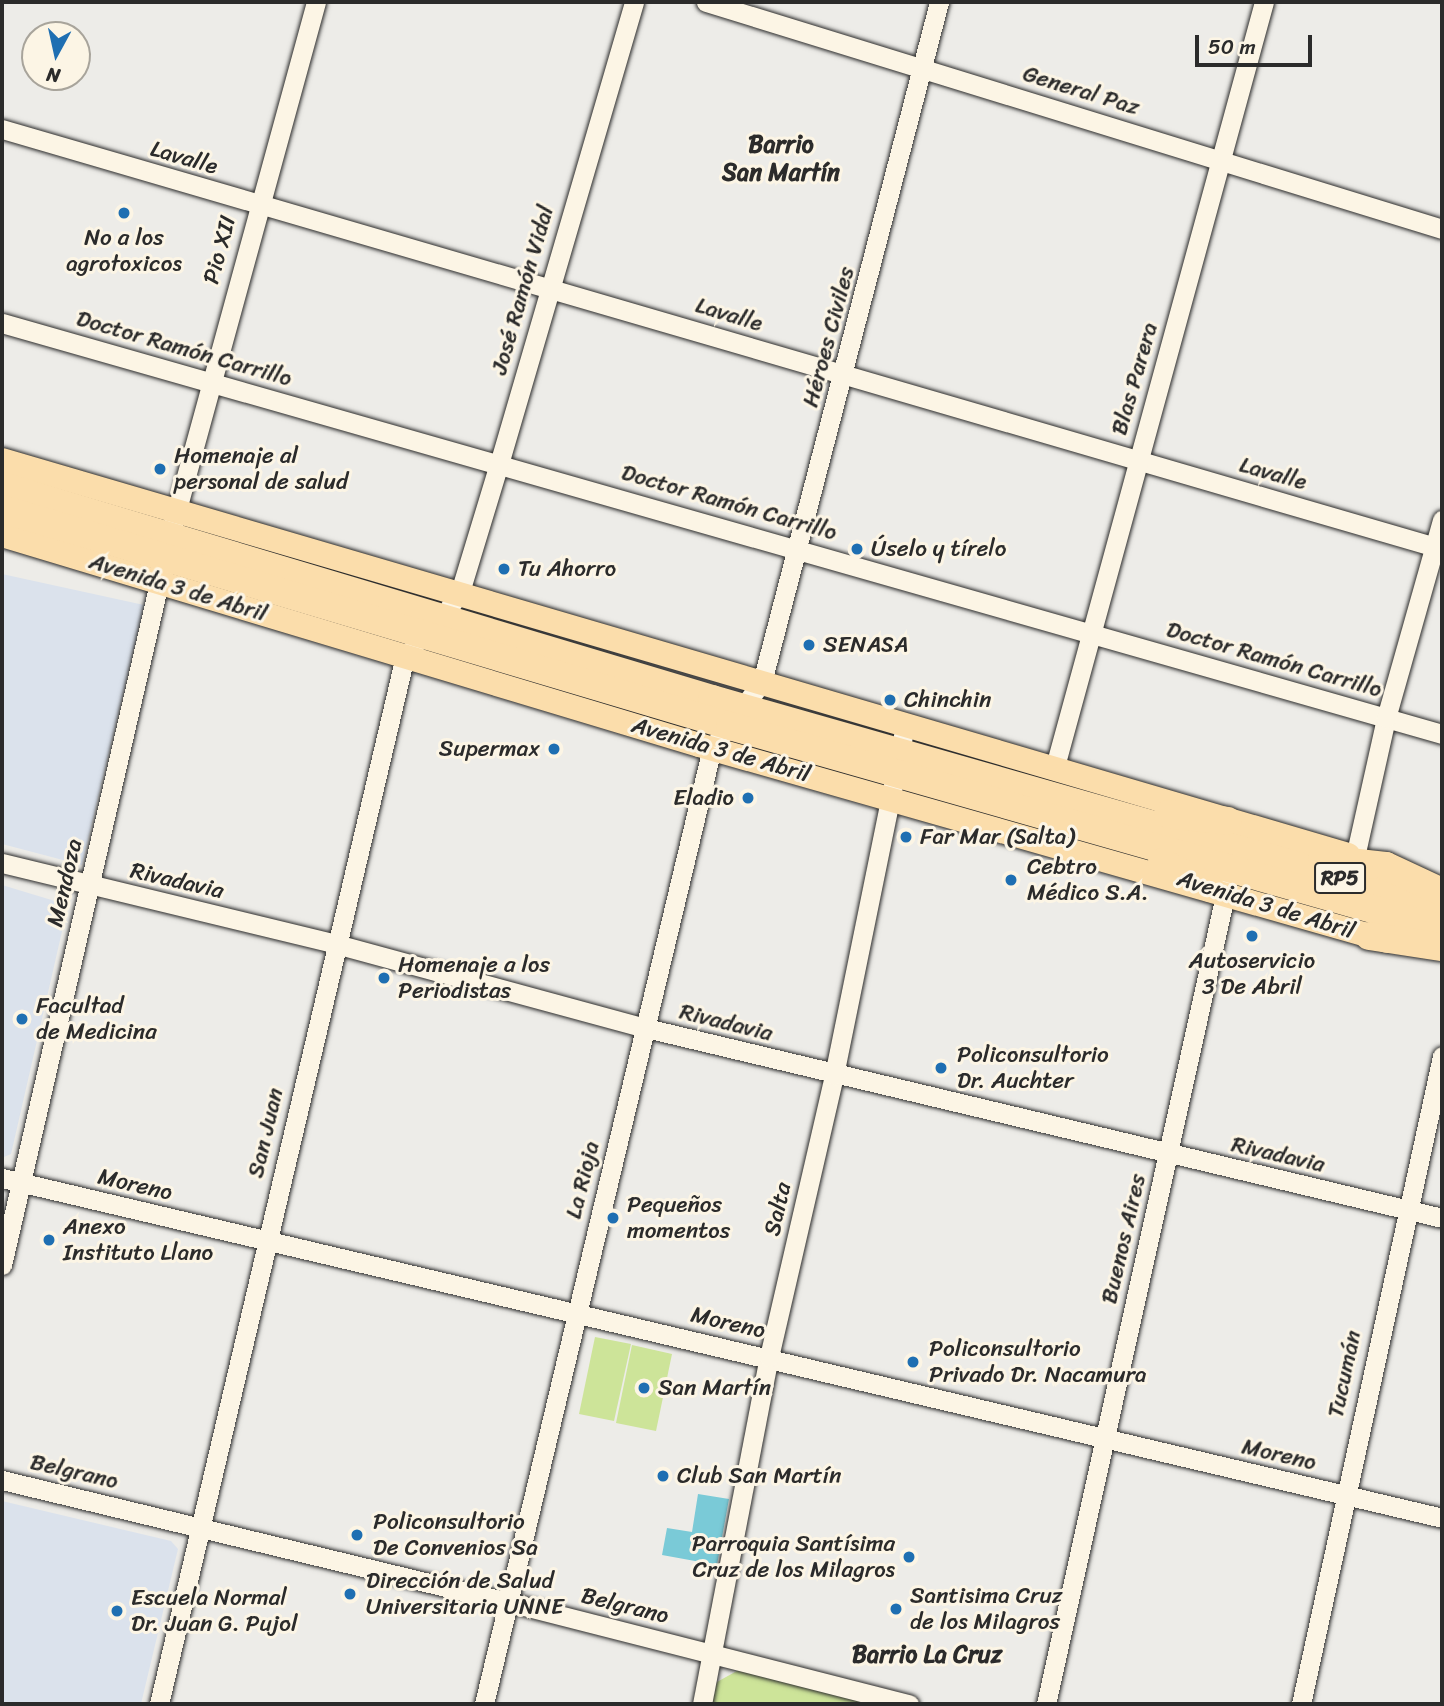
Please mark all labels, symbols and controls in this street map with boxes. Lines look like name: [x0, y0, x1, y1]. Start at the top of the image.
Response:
north arrow: [21, 21, 91, 91]
scale bar: [1199, 21, 1316, 65]
text: 50 m: [1208, 28, 1256, 66]
text: N: [44, 58, 62, 93]
street label: General Paz: [1019, 60, 1143, 122]
district label: Barrio San Martín: [722, 131, 840, 187]
street label: Lavalle: [147, 135, 221, 181]
street label: José Ramón Vidal: [486, 202, 560, 378]
marker: No a los agrotoxicos: [116, 205, 132, 221]
street label: Pio XII: [198, 213, 242, 287]
place label: No a los agrotoxicos: [66, 224, 182, 278]
street label: Héroes Civiles: [797, 265, 861, 409]
street label: Lavalle: [692, 292, 766, 338]
street label: Doctor Ramón Carrillo: [73, 305, 295, 393]
street label: Blas Parera: [1106, 319, 1164, 439]
place label: Homenaje al personal de salud: [174, 442, 348, 496]
street label: Lavalle: [1236, 451, 1310, 497]
street label: Doctor Ramón Carrillo: [618, 459, 840, 547]
marker: Homenaje al personal de salud: [152, 461, 168, 477]
place label: Úselo y tírelo: [871, 535, 1007, 563]
marker: Úselo y tírelo: [849, 541, 865, 557]
street label: Avenida 3 de Abril: [86, 548, 270, 628]
place label: Tu Ahorro: [518, 555, 616, 583]
marker: Tu Ahorro: [496, 561, 512, 577]
street label: Doctor Ramón Carrillo: [1163, 616, 1385, 704]
place label: SENASA: [823, 631, 909, 659]
marker: SENASA: [801, 637, 817, 653]
place label: Chinchin: [904, 686, 991, 714]
marker: Chinchin: [882, 692, 898, 708]
street label: Avenida 3 de Abril: [628, 711, 814, 789]
place label: Supermax: [439, 735, 540, 763]
marker: Supermax: [546, 741, 562, 757]
place label: Eladio: [673, 784, 734, 812]
marker: Eladio: [740, 790, 756, 806]
place label: Far Mar (Salta): [920, 823, 1076, 851]
marker: Far Mar (Salta): [898, 829, 914, 845]
street label: Mendoza: [42, 836, 88, 930]
place label: Cebtro Médico S.A.: [1027, 853, 1149, 907]
street label: Rivadavia: [128, 857, 226, 905]
road number: RP5: [1314, 860, 1366, 896]
street label: Avenida 3 de Abril: [1174, 865, 1358, 945]
marker: Cebtro Médico S.A.: [1001, 870, 1021, 890]
marker: Autoservicio 3 De Abril: [1244, 928, 1260, 944]
place label: Autoservicio 3 De Abril: [1189, 947, 1315, 1001]
place label: Homenaje a los Periodistas: [398, 951, 550, 1005]
marker: Homenaje a los Periodistas: [376, 970, 392, 986]
place label: Facultad de Medicina: [36, 992, 157, 1046]
street label: Rivadavia: [677, 998, 775, 1048]
marker: Facultad de Medicina: [14, 1011, 30, 1027]
place label: Policonsultorio Dr. Auchter: [957, 1041, 1109, 1095]
marker: Policonsultorio Dr. Auchter: [931, 1058, 951, 1078]
street label: San Juan: [242, 1085, 290, 1181]
street label: Rivadavia: [1229, 1131, 1327, 1179]
street label: La Rioja: [560, 1138, 606, 1222]
street label: Moreno: [95, 1163, 175, 1207]
street label: Buenos Aires: [1096, 1171, 1152, 1307]
street label: Salta: [758, 1180, 798, 1238]
place label: Pequeños momentos: [627, 1191, 730, 1245]
marker: Pequeños momentos: [605, 1210, 621, 1226]
place label: Anexo Instituto Llano: [63, 1213, 213, 1267]
marker: Anexo Instituto Llano: [41, 1232, 57, 1248]
street label: Moreno: [688, 1301, 768, 1345]
street label: Tucumán: [1322, 1328, 1368, 1420]
place label: Policonsultorio Privado Dr. Nacamura: [929, 1335, 1146, 1389]
marker: Policonsultorio Privado Dr. Nacamura: [903, 1352, 923, 1372]
place label: San Martín: [658, 1374, 771, 1402]
marker: San Martín: [636, 1380, 652, 1396]
street label: Moreno: [1239, 1433, 1319, 1477]
street label: Belgrano: [27, 1449, 121, 1495]
place label: Club San Martín: [677, 1462, 841, 1490]
marker: Club San Martín: [655, 1468, 671, 1484]
place label: Policonsultorio De Convenios Sa: [373, 1508, 539, 1562]
marker: Policonsultorio De Convenios Sa: [347, 1525, 367, 1545]
place label: Parroquia Santísima Cruz de los Milagros: [691, 1530, 895, 1584]
marker: Parroquia Santísima Cruz de los Milagros: [901, 1549, 917, 1565]
place label: Dirección de Salud Universitaria UNNE: [366, 1567, 564, 1621]
street label: Belgrano: [578, 1582, 672, 1630]
place label: Santisima Cruz de los Milagros: [910, 1582, 1063, 1636]
place label: Escuela Normal Dr. Juan G. Pujol: [131, 1584, 298, 1638]
marker: Dirección de Salud Universitaria UNNE: [340, 1584, 360, 1604]
marker: Santisima Cruz de los Milagros: [888, 1601, 904, 1617]
marker: Escuela Normal Dr. Juan G. Pujol: [109, 1603, 125, 1619]
district label: Barrio La Cruz: [852, 1641, 1002, 1669]

